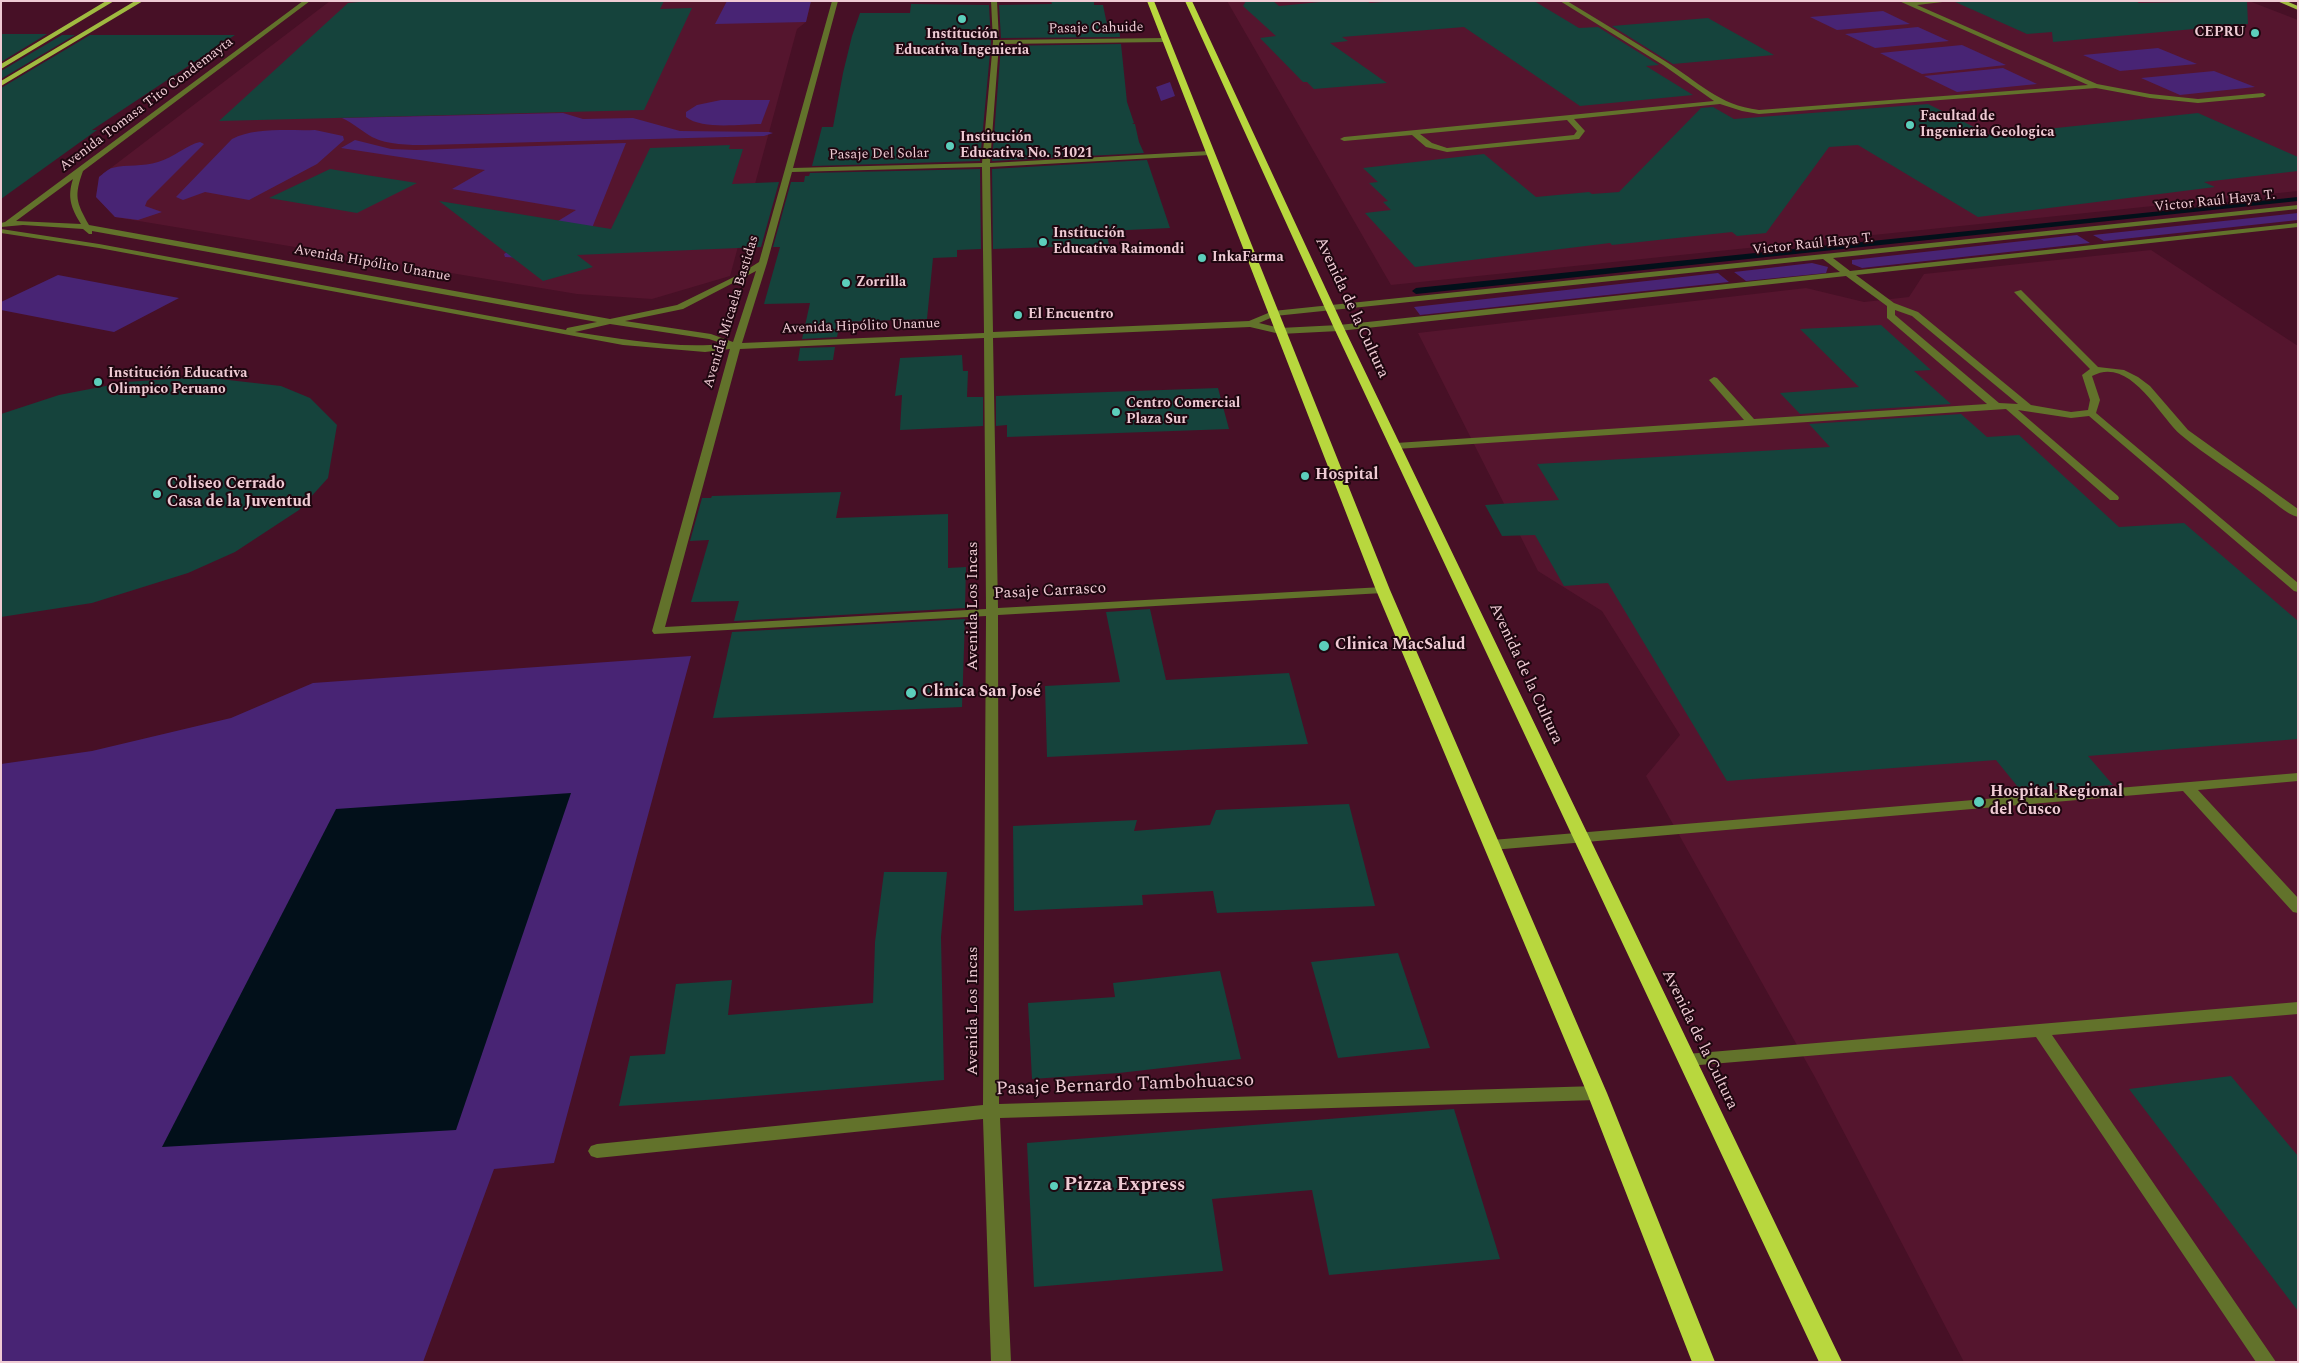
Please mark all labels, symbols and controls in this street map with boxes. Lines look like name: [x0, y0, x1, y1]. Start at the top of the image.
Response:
marker: Institución Educativa Ingenieria: [956, 13, 968, 25]
street label: Pasaje Cahuide: [1048, 20, 1144, 38]
place label: CEPRU: [2194, 25, 2245, 41]
place label: Institución Educativa Ingenieria: [895, 27, 1029, 59]
marker: CEPRU: [2249, 27, 2261, 39]
street label: Avenida Tomasa Tito Condemayta: [57, 34, 237, 176]
place label: Facultad de Ingenieria Geologica: [1920, 109, 2054, 142]
marker: Facultad de Ingenieria Geologica: [1904, 119, 1916, 131]
place label: Institución Educativa No. 51021: [960, 130, 1093, 162]
marker: Institución Educativa No. 51021: [944, 140, 956, 152]
street label: Pasaje Del Solar: [829, 146, 929, 164]
street label: Victor Raúl Haya T.: [2154, 187, 2276, 217]
place label: Institución Educativa Raimondi: [1053, 226, 1184, 258]
street label: Victor Raúl Haya T.: [1752, 230, 1874, 260]
street label: Avenida Micaela Bastidas: [701, 234, 763, 390]
street label: Avenida de la Cultura: [1310, 234, 1392, 382]
marker: Institución Educativa Raimondi: [1037, 236, 1049, 248]
street label: Avenida Hipólito Unanue: [292, 242, 452, 286]
place label: InkaFarma: [1212, 250, 1284, 266]
marker: InkaFarma: [1196, 252, 1208, 264]
place label: Zorrilla: [856, 275, 906, 291]
marker: Zorrilla: [840, 277, 852, 289]
place label: El Encuentro: [1028, 307, 1113, 323]
marker: El Encuentro: [1012, 309, 1024, 321]
street label: Avenida Hipólito Unanue: [781, 316, 941, 338]
place label: Institución Educativa Olimpico Peruano: [108, 366, 247, 398]
marker: Institución Educativa Olimpico Peruano: [92, 376, 104, 388]
place label: Centro Comercial Plaza Sur: [1126, 396, 1240, 428]
marker: Centro Comercial Plaza Sur: [1110, 406, 1122, 418]
place label: Hospital: [1315, 466, 1378, 486]
marker: Hospital: [1299, 470, 1311, 482]
place label: Coliseo Cerrado Casa de la Juventud: [167, 475, 311, 513]
marker: Coliseo Cerrado Casa de la Juventud: [151, 488, 163, 500]
street label: Avenida Los Incas: [964, 541, 984, 671]
street label: Pasaje Carrasco: [993, 579, 1107, 605]
street label: Avenida de la Cultura: [1484, 600, 1566, 748]
place label: Clinica MacSalud: [1335, 636, 1465, 656]
marker: Clinica MacSalud: [1317, 639, 1331, 653]
place label: Clinica San José: [922, 683, 1041, 703]
marker: Clinica San José: [904, 686, 918, 700]
place label: Hospital Regional del Cusco: [1990, 783, 2123, 821]
marker: Hospital Regional del Cusco: [1972, 795, 1986, 809]
street label: Avenida Los Incas: [964, 946, 984, 1076]
street label: Avenida de la Cultura: [1657, 967, 1741, 1113]
street label: Pasaje Bernardo Tambohuacso: [995, 1070, 1255, 1102]
place label: Pizza Express: [1064, 1175, 1185, 1197]
marker: Pizza Express: [1048, 1180, 1060, 1192]

